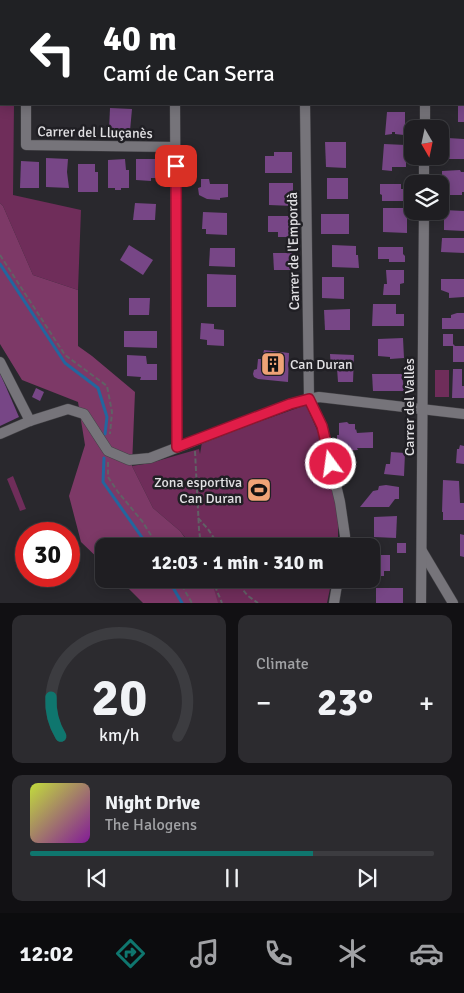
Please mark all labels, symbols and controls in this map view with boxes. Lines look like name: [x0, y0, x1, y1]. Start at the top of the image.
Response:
text: 40 m: [103, 17, 177, 60]
icon: left: [20, 20, 85, 85]
text: Camí de Can Serra: [103, 60, 275, 87]
north arrow: [404, 120, 449, 165]
map controls: [404, 120, 449, 220]
street label: Carrer del Lluçanès: [37, 123, 153, 142]
pin: [155, 145, 197, 187]
icon: arrive: [162, 152, 190, 180]
button: layers: [404, 175, 449, 220]
street label: Carrer de l'Empordà: [284, 192, 303, 310]
building icon: Can Duran: [260, 351, 286, 377]
place label: Can Duran: [290, 356, 353, 373]
street label: Carrer del Vallès: [401, 358, 418, 456]
position arrow: [304, 437, 356, 489]
place label: Zona esportiva Can Duran: [154, 474, 242, 507]
sports icon: Zona esportiva Can Duran: [246, 477, 272, 503]
speed limit sign: 30: [15, 522, 80, 587]
text: 12:03 · 1 min · 310 m: [151, 551, 324, 575]
text: Climate: [256, 654, 309, 674]
text: 20: [91, 666, 147, 730]
text: 23°: [317, 679, 373, 726]
text: −: [256, 686, 271, 720]
text: +: [419, 686, 434, 720]
text: km/h: [99, 724, 139, 746]
text: Night Drive: [105, 791, 200, 815]
text: The Halogens: [105, 815, 197, 835]
icon: previous: [83, 864, 111, 892]
icon: pause: [218, 864, 246, 892]
icon: next: [353, 864, 381, 892]
icon: directions: [113, 936, 148, 971]
icon: music: [187, 936, 222, 971]
icon: phone: [261, 936, 296, 971]
icon: climate: [335, 936, 370, 971]
icon: car: [409, 936, 444, 971]
text: 12:02: [20, 940, 74, 967]

